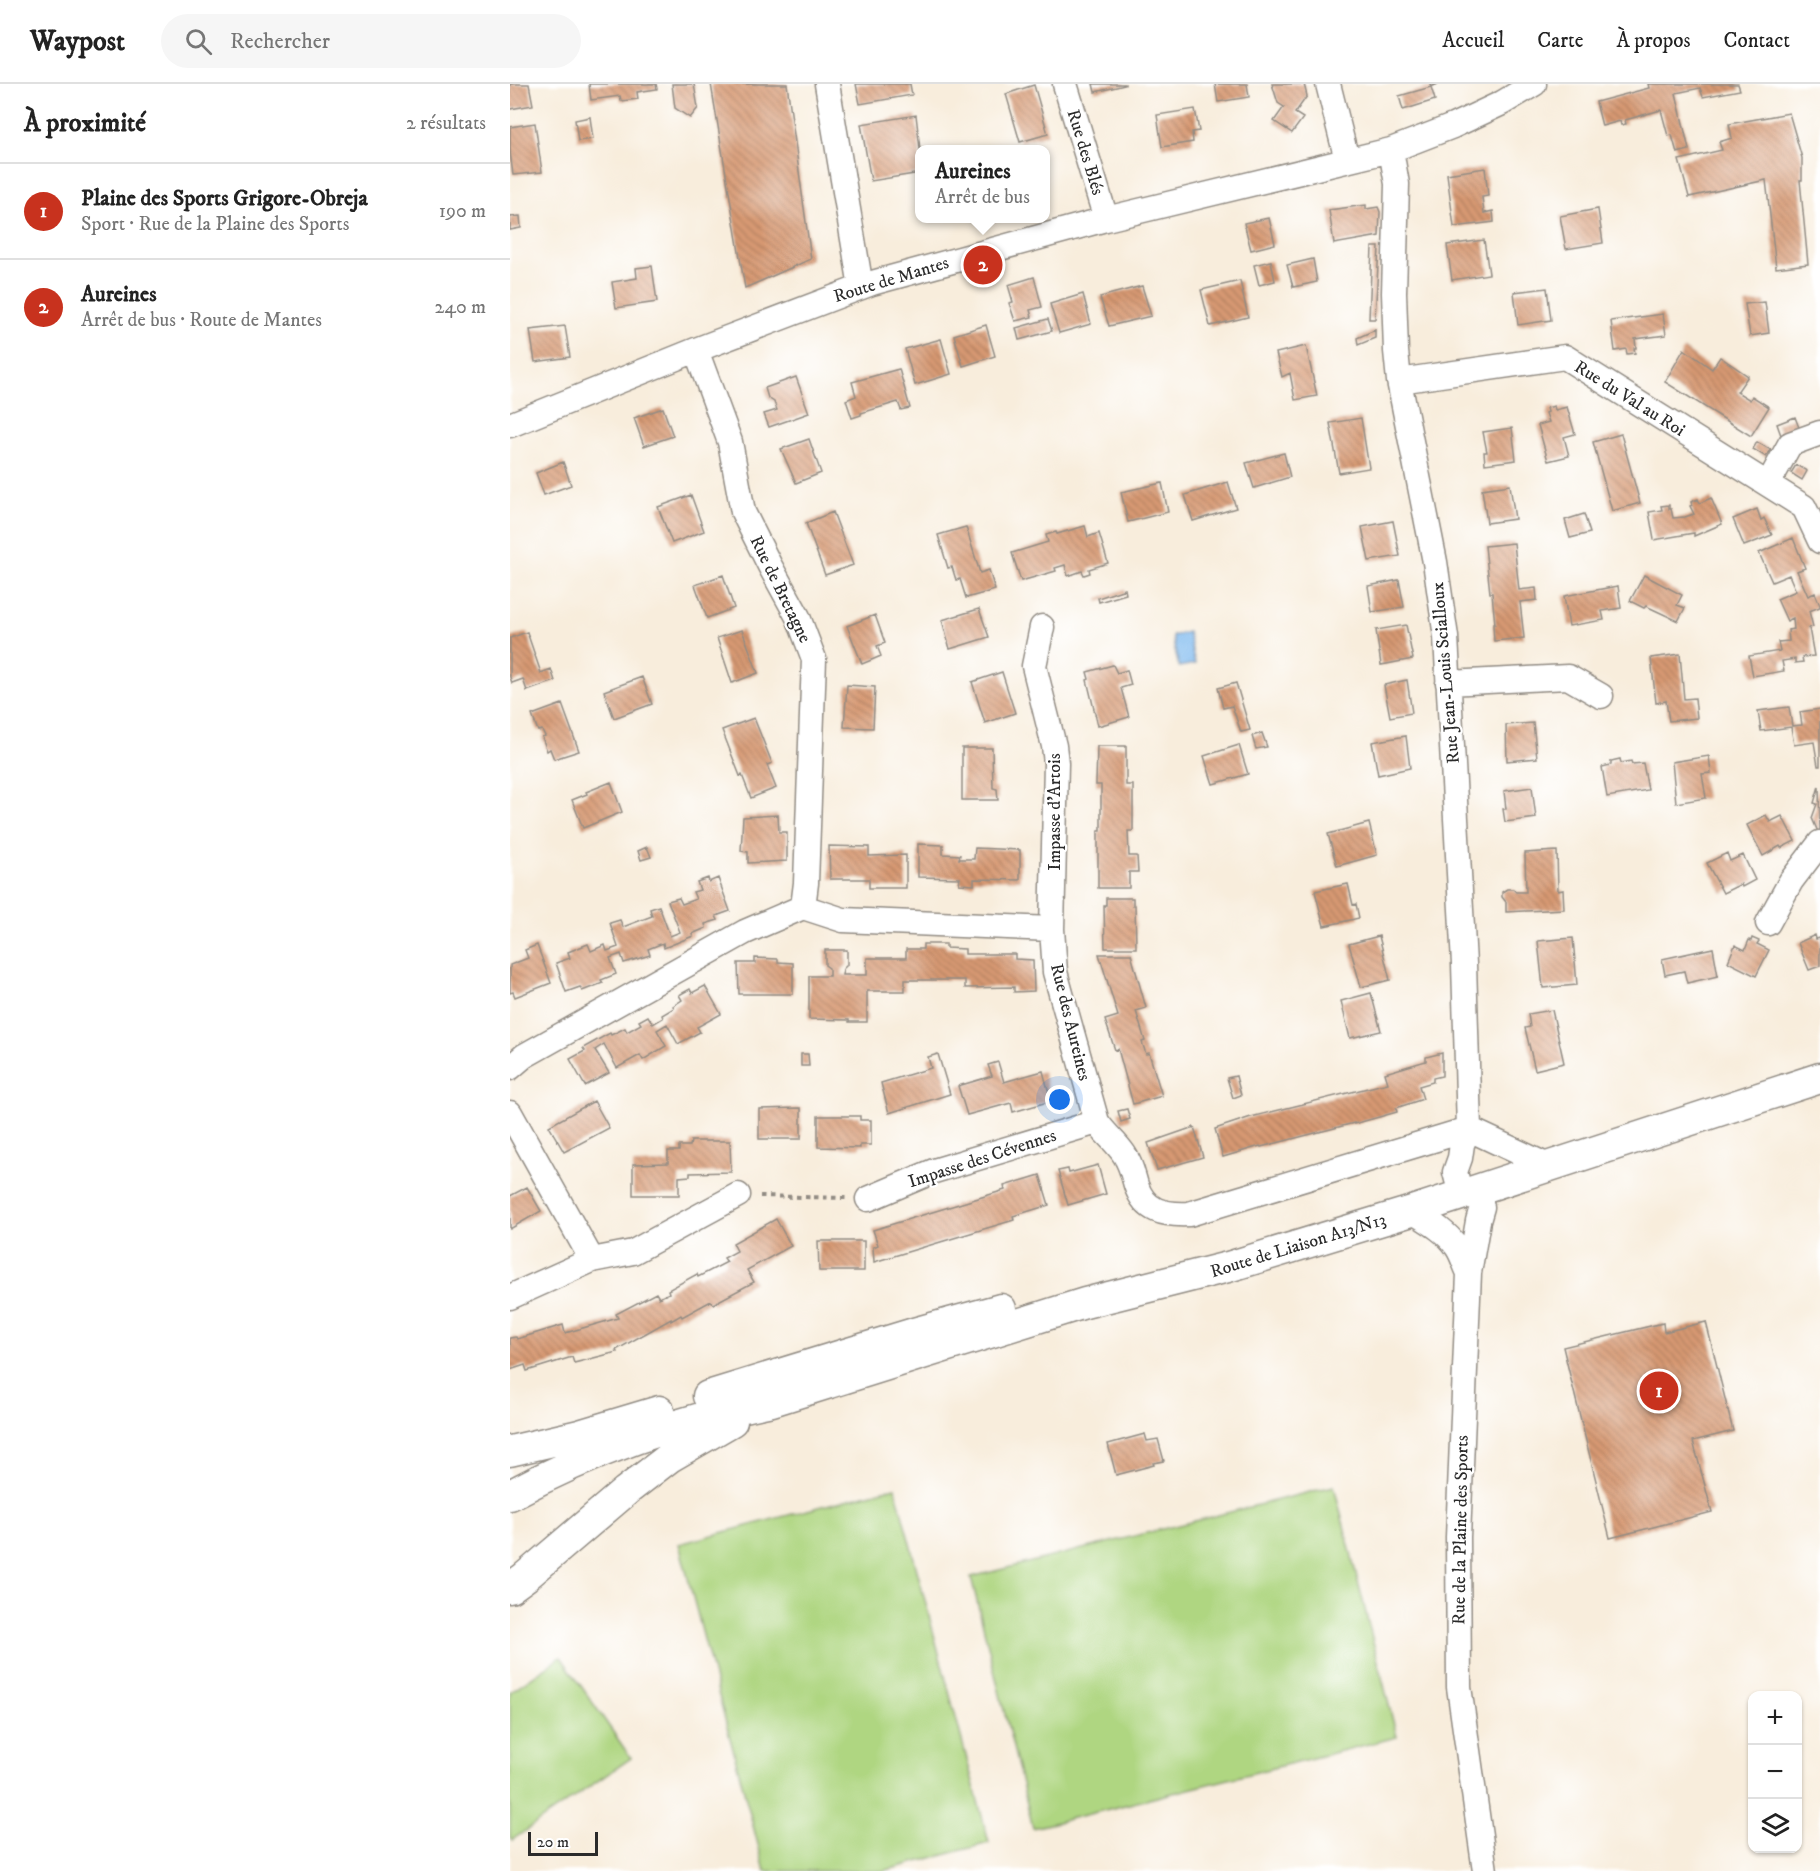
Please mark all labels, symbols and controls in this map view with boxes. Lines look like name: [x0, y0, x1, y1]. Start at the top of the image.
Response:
search box: [161, 14, 581, 68]
text: Waypost: [30, 24, 125, 59]
icon: search: [182, 25, 215, 58]
text: Rechercher: [230, 28, 330, 55]
text: Accueil: [1442, 28, 1504, 54]
text: Carte: [1537, 28, 1583, 54]
text: À propos: [1616, 28, 1691, 54]
text: Contact: [1724, 28, 1790, 54]
text: À proximité: [24, 107, 146, 140]
street label: Rue des Blés: [1062, 107, 1108, 198]
text: 2 résultats: [406, 111, 486, 136]
popup: [915, 145, 1050, 223]
text: Aureines: [935, 158, 1011, 185]
text: Plaine des Sports Grigore-Obreja: [81, 185, 368, 212]
text: Arrêt de bus: [935, 185, 1030, 210]
text: 1: [40, 199, 47, 224]
text: 190 m: [439, 199, 486, 224]
text: Sport · Rue de la Plaine des Sports: [81, 212, 349, 237]
pin: 2: [964, 242, 1002, 288]
street label: Route de Mantes: [831, 252, 952, 308]
text: Aureines: [81, 281, 156, 308]
text: 2: [39, 295, 48, 320]
text: 240 m: [435, 295, 486, 320]
text: Arrêt de bus · Route de Mantes: [81, 308, 322, 333]
street label: Rue du Val au Roi: [1570, 356, 1689, 442]
street label: Rue de Bretagne: [745, 532, 816, 647]
street label: Rue Jean-Louis Scialloux: [1427, 581, 1465, 765]
street label: Impasse d'Artois: [1044, 753, 1066, 871]
street label: Rue des Aureines: [1045, 961, 1095, 1083]
your location: [1045, 1085, 1074, 1114]
street label: Impasse des Cévennes: [906, 1125, 1059, 1193]
street label: Route de Liaison A13/N13: [1208, 1209, 1389, 1283]
pin: 1: [1640, 1368, 1678, 1414]
street label: Rue de la Plaine des Sports: [1448, 1435, 1474, 1625]
map controls: [1748, 1691, 1802, 1853]
button: +: [1748, 1691, 1802, 1745]
button: −: [1748, 1745, 1802, 1799]
button: layers: [1748, 1799, 1802, 1853]
scale bar: [528, 1829, 598, 1856]
text: 20 m: [537, 1832, 569, 1852]

